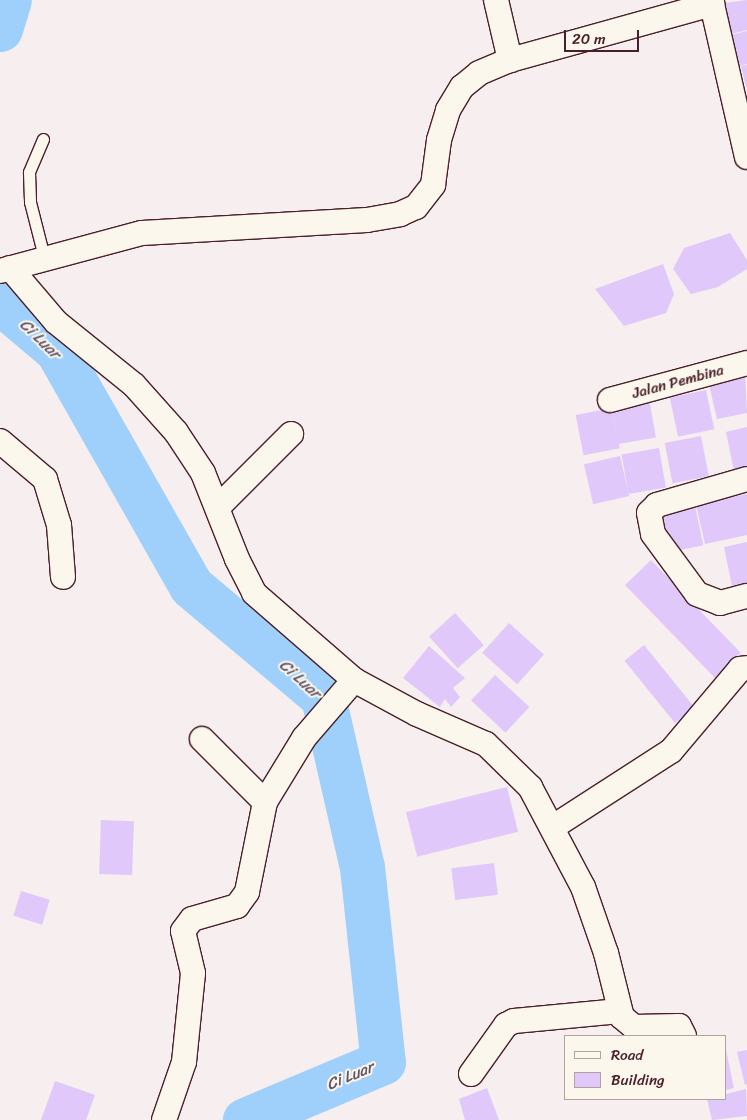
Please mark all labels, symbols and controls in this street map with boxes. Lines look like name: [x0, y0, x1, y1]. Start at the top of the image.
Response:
scale bar: [567, 20, 642, 52]
text: 20 m: [572, 26, 606, 52]
water label: Ci Luar: [16, 315, 64, 363]
street label: Jalan Pembina: [630, 361, 726, 403]
water label: Ci Luar: [275, 655, 325, 703]
legend: [564, 1035, 727, 1100]
text: Road: [611, 1042, 643, 1068]
water label: Ci Luar: [324, 1058, 376, 1094]
text: Building: [611, 1067, 665, 1093]

